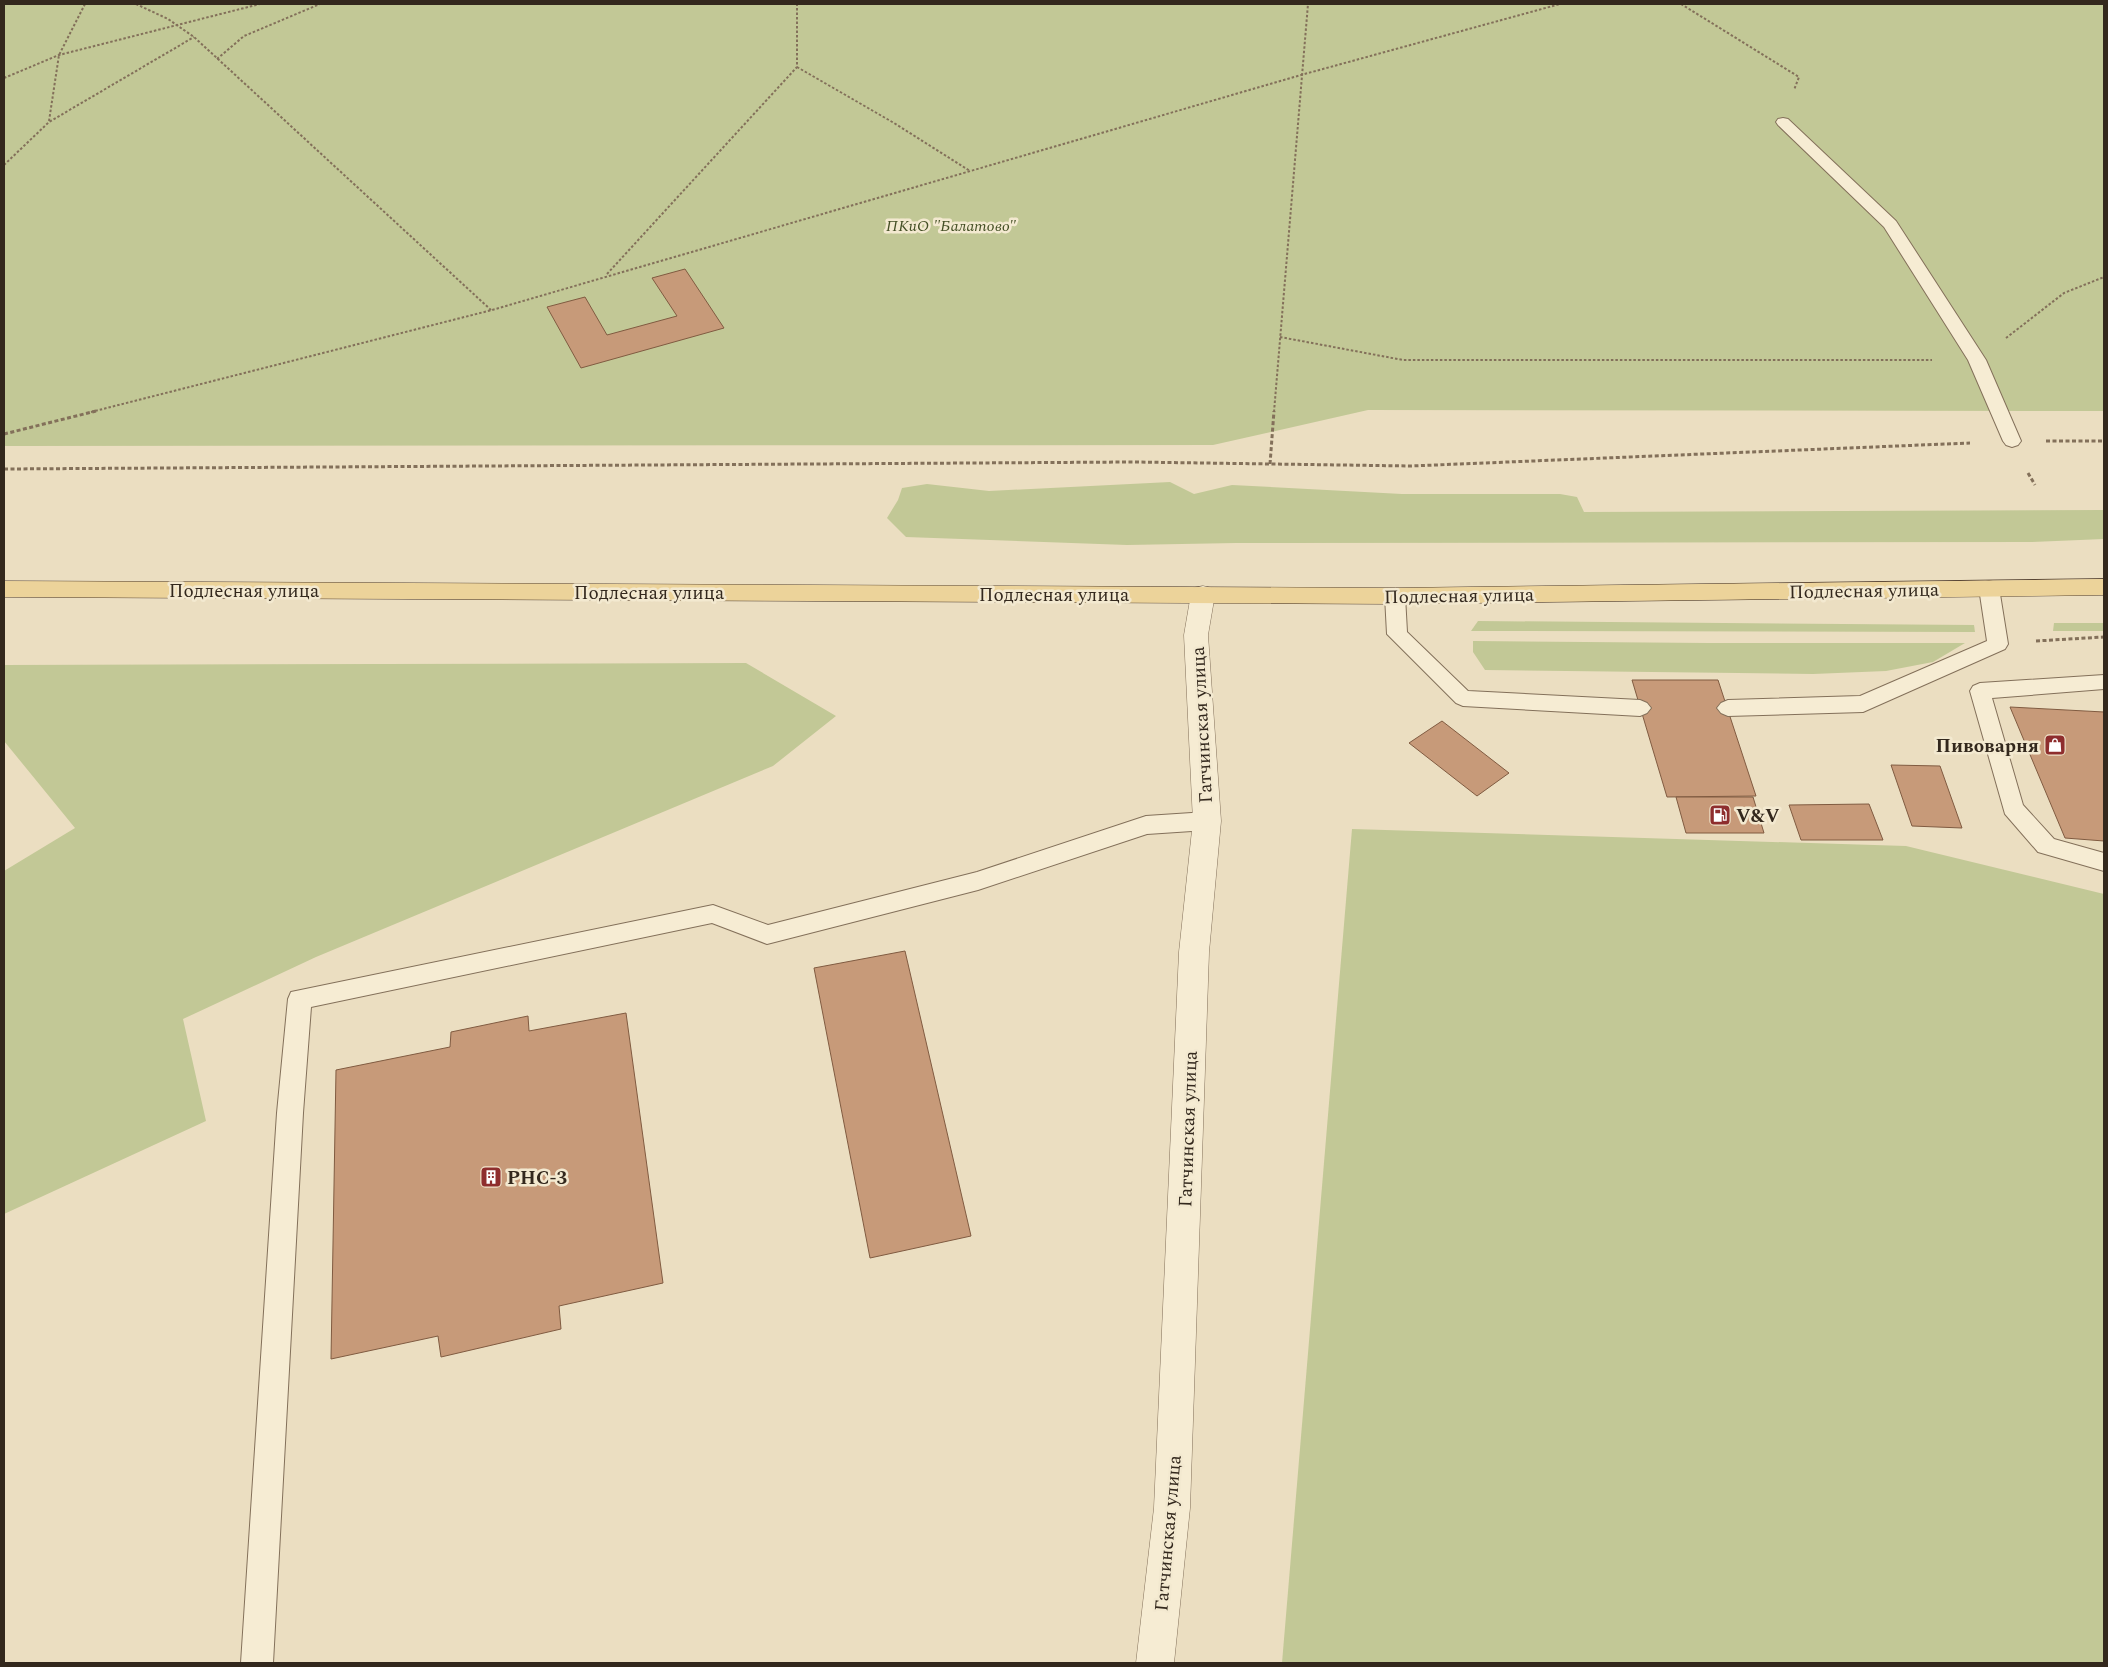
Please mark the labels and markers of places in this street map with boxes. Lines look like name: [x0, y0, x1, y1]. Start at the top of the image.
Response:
place label: Пивоварня: [1936, 732, 2039, 761]
shop icon: Пивоварня: [2043, 733, 2067, 757]
place label: V&V: [1736, 802, 1780, 831]
fuel station icon: V&V: [1708, 803, 1732, 827]
place label: РНС-3: [507, 1164, 567, 1193]
building icon: РНС-3: [479, 1165, 503, 1189]

